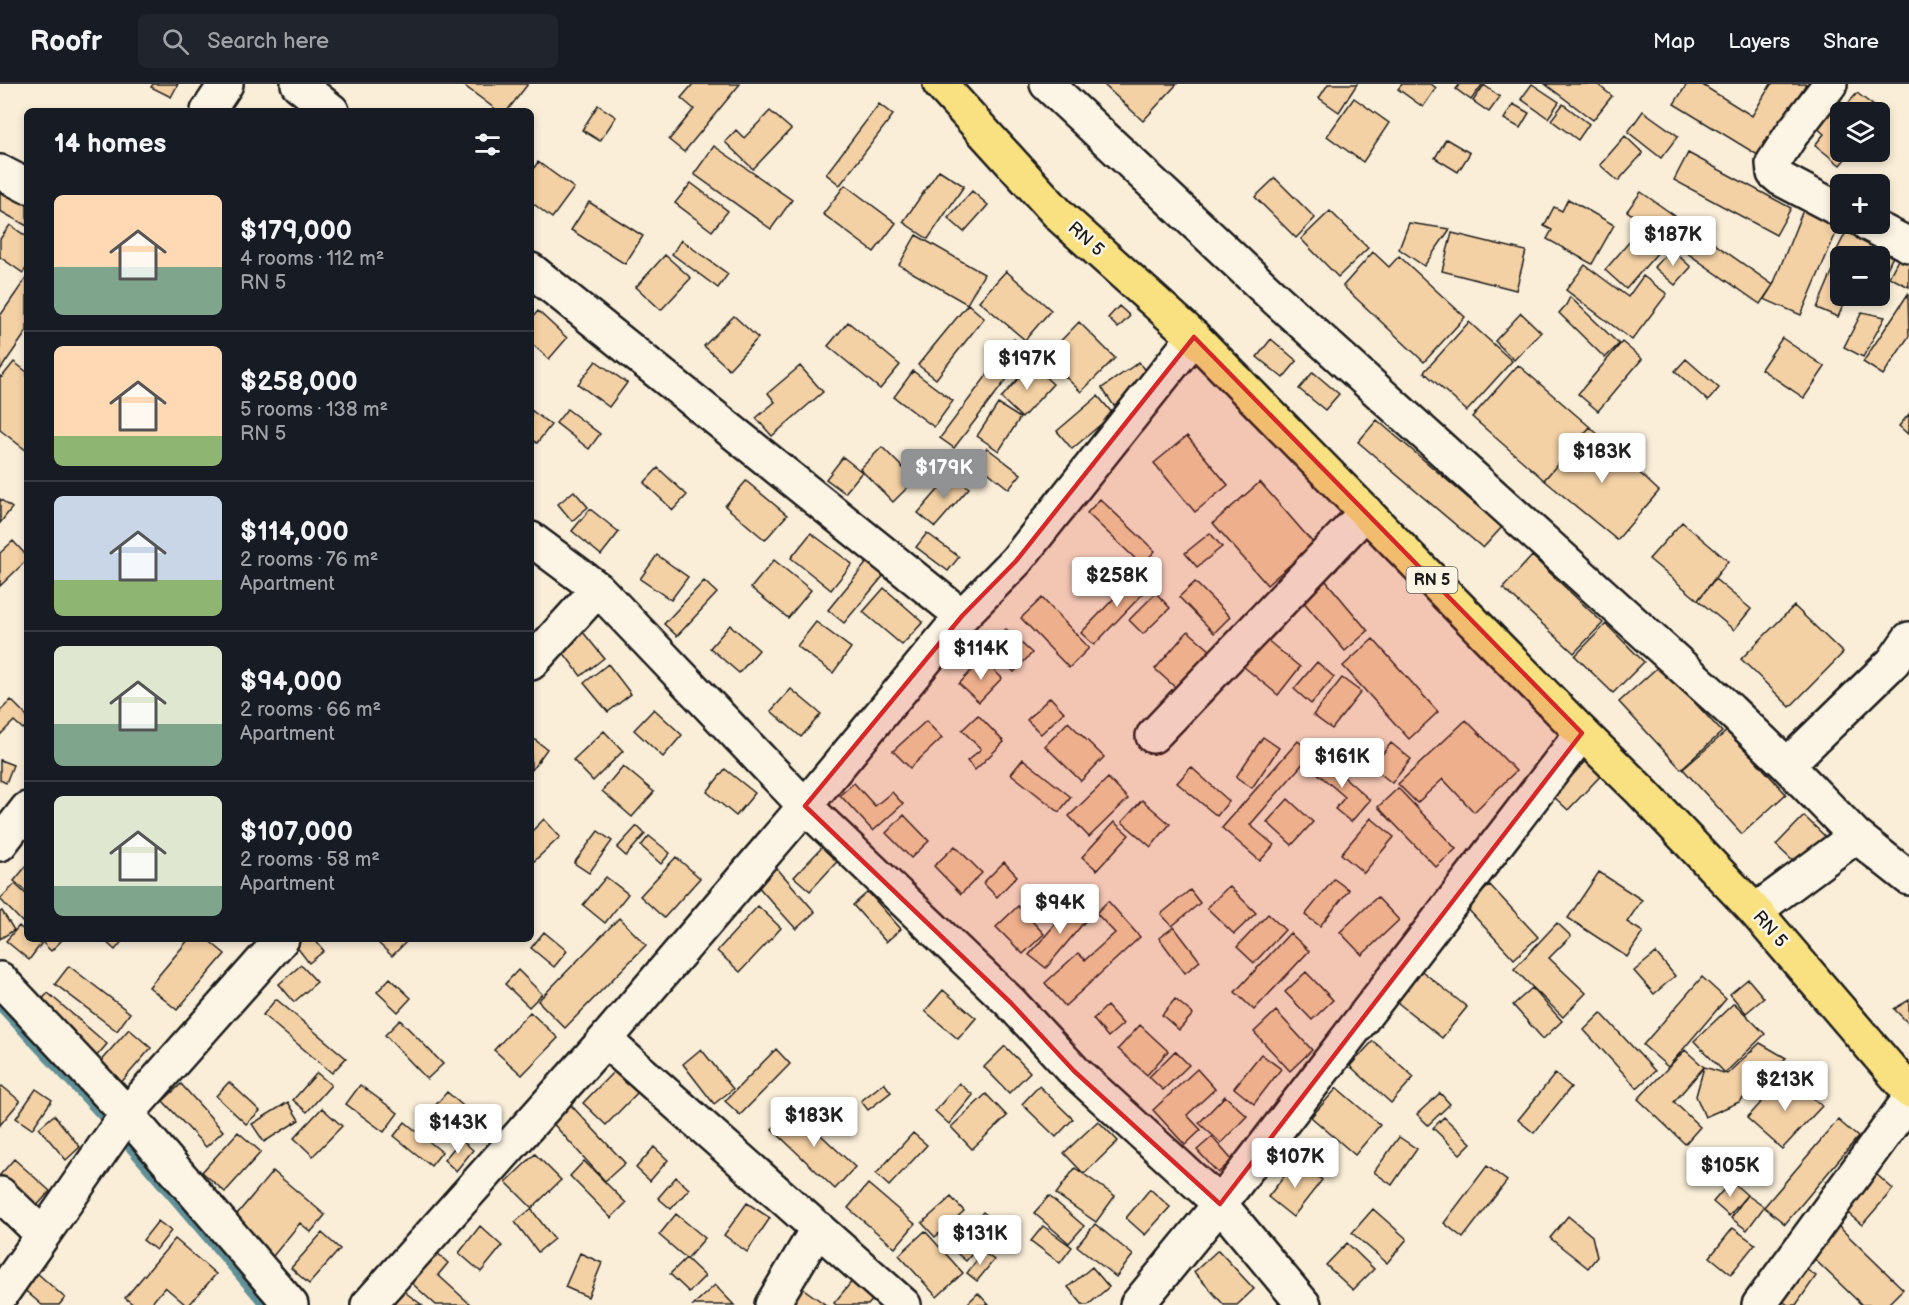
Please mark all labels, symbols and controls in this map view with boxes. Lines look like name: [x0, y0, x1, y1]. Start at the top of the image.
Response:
search box: [138, 14, 558, 68]
text: Roofr: [30, 25, 102, 58]
icon: search: [159, 25, 192, 58]
text: Search here: [207, 28, 329, 55]
text: Map: [1653, 29, 1695, 54]
text: Layers: [1728, 29, 1790, 54]
text: Share: [1823, 29, 1879, 54]
map controls: [1830, 102, 1890, 306]
button: layers: [1830, 102, 1890, 162]
icon: filters: [471, 128, 504, 161]
text: 14 homes: [54, 129, 166, 160]
button: +: [1830, 174, 1890, 234]
text: $179,000: [240, 216, 352, 247]
pin: $187K: [1631, 216, 1715, 267]
street label: RN 5: [1064, 217, 1108, 261]
icon: home: [102, 219, 174, 291]
text: $187K: [1644, 223, 1702, 247]
button: −: [1830, 246, 1890, 306]
text: 4 rooms · 112 m²: [240, 247, 384, 271]
text: RN 5: [240, 271, 286, 295]
pin: $197K: [985, 340, 1069, 391]
text: $197K: [998, 347, 1056, 371]
text: $258,000: [240, 367, 358, 398]
icon: home: [102, 370, 174, 442]
text: 5 rooms · 138 m²: [240, 398, 388, 422]
text: RN 5: [240, 422, 286, 446]
pin: $183K: [1560, 433, 1644, 484]
text: $183K: [1573, 440, 1631, 464]
pin: $179K: [902, 449, 986, 500]
text: $179K: [915, 456, 973, 480]
text: $114,000: [240, 517, 349, 548]
icon: home: [102, 520, 174, 592]
text: 2 rooms · 76 m²: [240, 548, 378, 572]
pin: $258K: [1075, 557, 1159, 608]
text: $258K: [1086, 564, 1148, 588]
road number: RN 5: [1406, 567, 1458, 593]
text: Apartment: [240, 572, 335, 596]
pin: $114K: [939, 630, 1023, 681]
text: $114K: [953, 637, 1009, 661]
text: $94,000: [240, 667, 342, 698]
icon: home: [102, 670, 174, 742]
text: 2 rooms · 66 m²: [240, 698, 381, 722]
text: Apartment: [240, 722, 335, 746]
pin: $161K: [1300, 738, 1384, 789]
text: $161K: [1314, 745, 1370, 769]
text: $107,000: [240, 817, 353, 848]
icon: home: [102, 820, 174, 892]
text: 2 rooms · 58 m²: [240, 848, 380, 872]
text: Apartment: [240, 872, 335, 896]
pin: $94K: [1024, 884, 1096, 935]
text: $94K: [1035, 891, 1085, 915]
street label: RN 5: [1748, 906, 1792, 952]
pin: $213K: [1743, 1061, 1827, 1112]
text: $213K: [1756, 1068, 1814, 1092]
pin: $183K: [772, 1097, 856, 1148]
pin: $143K: [416, 1104, 500, 1155]
text: $183K: [785, 1104, 843, 1128]
text: $143K: [429, 1111, 487, 1135]
pin: $107K: [1253, 1138, 1337, 1189]
text: $107K: [1266, 1145, 1324, 1169]
pin: $105K: [1688, 1147, 1772, 1198]
text: $105K: [1700, 1154, 1760, 1178]
pin: $131K: [938, 1215, 1022, 1266]
text: $131K: [952, 1222, 1008, 1246]

